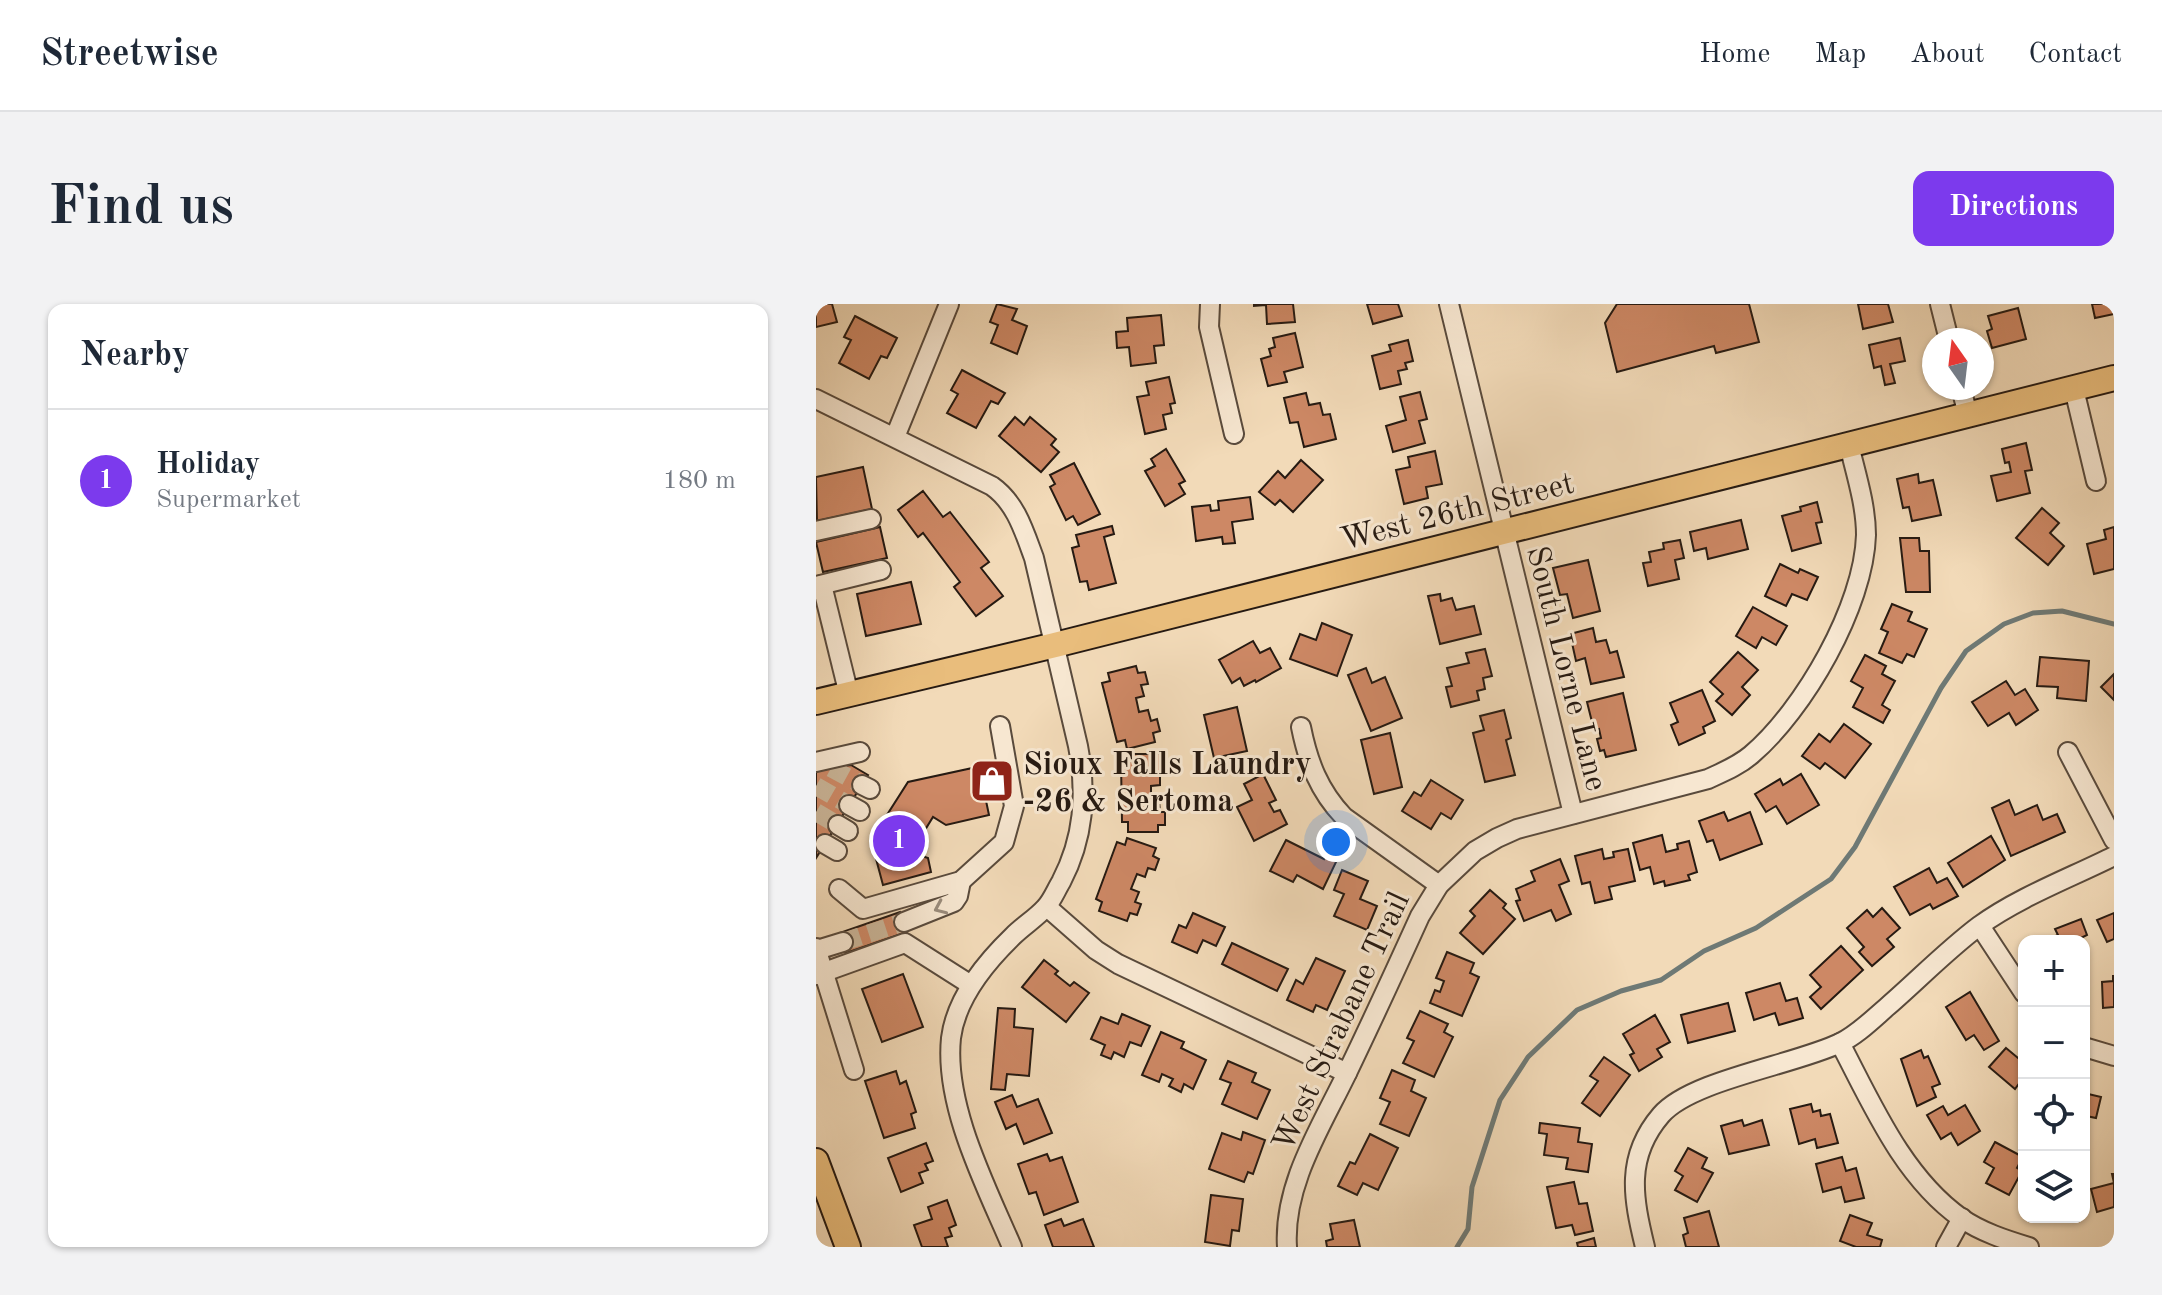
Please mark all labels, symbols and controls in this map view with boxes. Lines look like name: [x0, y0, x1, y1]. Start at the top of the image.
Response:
text: Streetwise: [40, 36, 219, 74]
text: Home: [1699, 41, 1770, 69]
text: Map: [1814, 41, 1866, 69]
text: About: [1910, 41, 1985, 69]
text: Contact: [2029, 41, 2122, 69]
button: Directions: [1913, 171, 2114, 246]
text: Find us: [48, 180, 234, 236]
north arrow: [1922, 328, 1994, 400]
text: Nearby: [80, 339, 190, 373]
text: Holiday: [156, 450, 260, 480]
text: 1: [98, 468, 114, 494]
text: 180 m: [663, 468, 736, 494]
street label: West 26th Street: [1338, 468, 1578, 557]
text: Supermarket: [156, 487, 301, 513]
street label: South Lorne Lane: [1519, 543, 1611, 794]
place label: Sioux Falls Laundry -26 & Sertoma: [1023, 750, 1312, 819]
shop icon: Sioux Falls Laundry -26 & Sertoma: [968, 757, 1016, 805]
pin: 1: [873, 811, 925, 871]
your location: [1316, 822, 1356, 862]
street label: West Strabane Trail: [1269, 888, 1417, 1157]
one-way arrow: [933, 899, 948, 915]
map controls: [2018, 935, 2090, 1223]
button: +: [2018, 935, 2090, 1007]
button: −: [2018, 1007, 2090, 1079]
button: locate: [2018, 1079, 2090, 1151]
button: layers: [2018, 1151, 2090, 1223]

